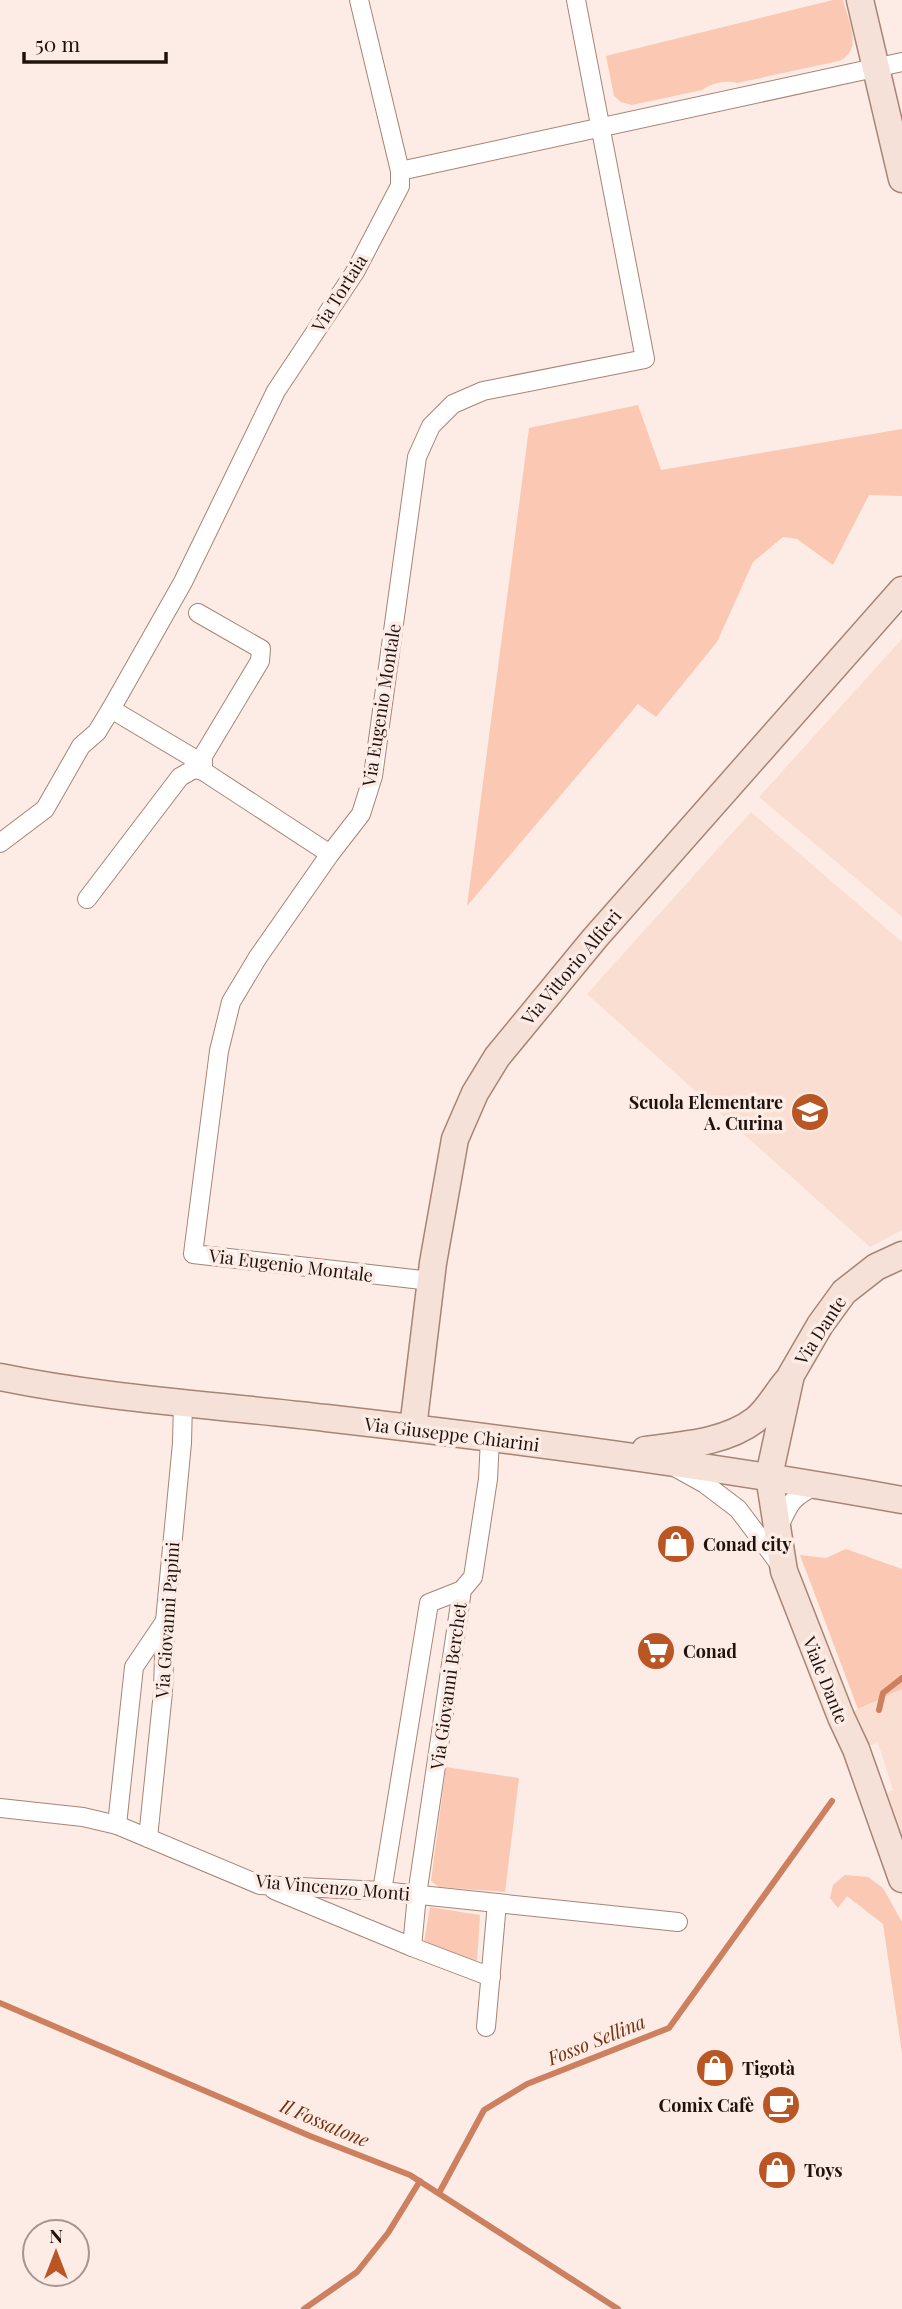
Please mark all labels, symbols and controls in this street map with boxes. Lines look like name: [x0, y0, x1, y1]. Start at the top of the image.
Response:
scale bar: [24, 21, 166, 65]
text: 50 m: [35, 29, 81, 57]
street label: Via Tortaia: [305, 250, 372, 337]
street label: Via Eugenio Montale: [356, 622, 406, 789]
street label: Via Vittorio Alfieri: [515, 904, 626, 1031]
place label: Scuola Elementare A. Curina: [629, 1090, 784, 1135]
school or university icon: Scuola Elementare A. Curina: [789, 1091, 831, 1133]
street label: Via Eugenio Montale: [207, 1243, 374, 1287]
street label: Via Dante: [788, 1291, 851, 1370]
street label: Via Giuseppe Chiarini: [362, 1411, 541, 1457]
shop icon: Conad city: [655, 1523, 697, 1565]
place label: Conad city: [703, 1532, 792, 1556]
street label: Via Giovanni Papini: [149, 1541, 184, 1700]
street label: Via Giovanni Berchet: [424, 1600, 472, 1772]
supermarket icon: Conad: [635, 1630, 677, 1672]
street label: Viale Dante: [797, 1632, 854, 1727]
place label: Conad: [683, 1639, 737, 1663]
street label: Via Vincenzo Monti: [254, 1868, 411, 1906]
water label: Fosso Sellina: [542, 2008, 649, 2071]
shop icon: Tigotà: [694, 2047, 736, 2089]
place label: Tigotà: [742, 2056, 796, 2080]
cafe icon: Comix Cafè: [760, 2084, 802, 2126]
water label: Il Fossatone: [276, 2091, 373, 2152]
place label: Comix Cafè: [658, 2093, 754, 2117]
shop icon: Toys: [756, 2149, 798, 2191]
place label: Toys: [804, 2158, 843, 2182]
north arrow: [21, 2218, 91, 2288]
text: N: [49, 2222, 63, 2248]

